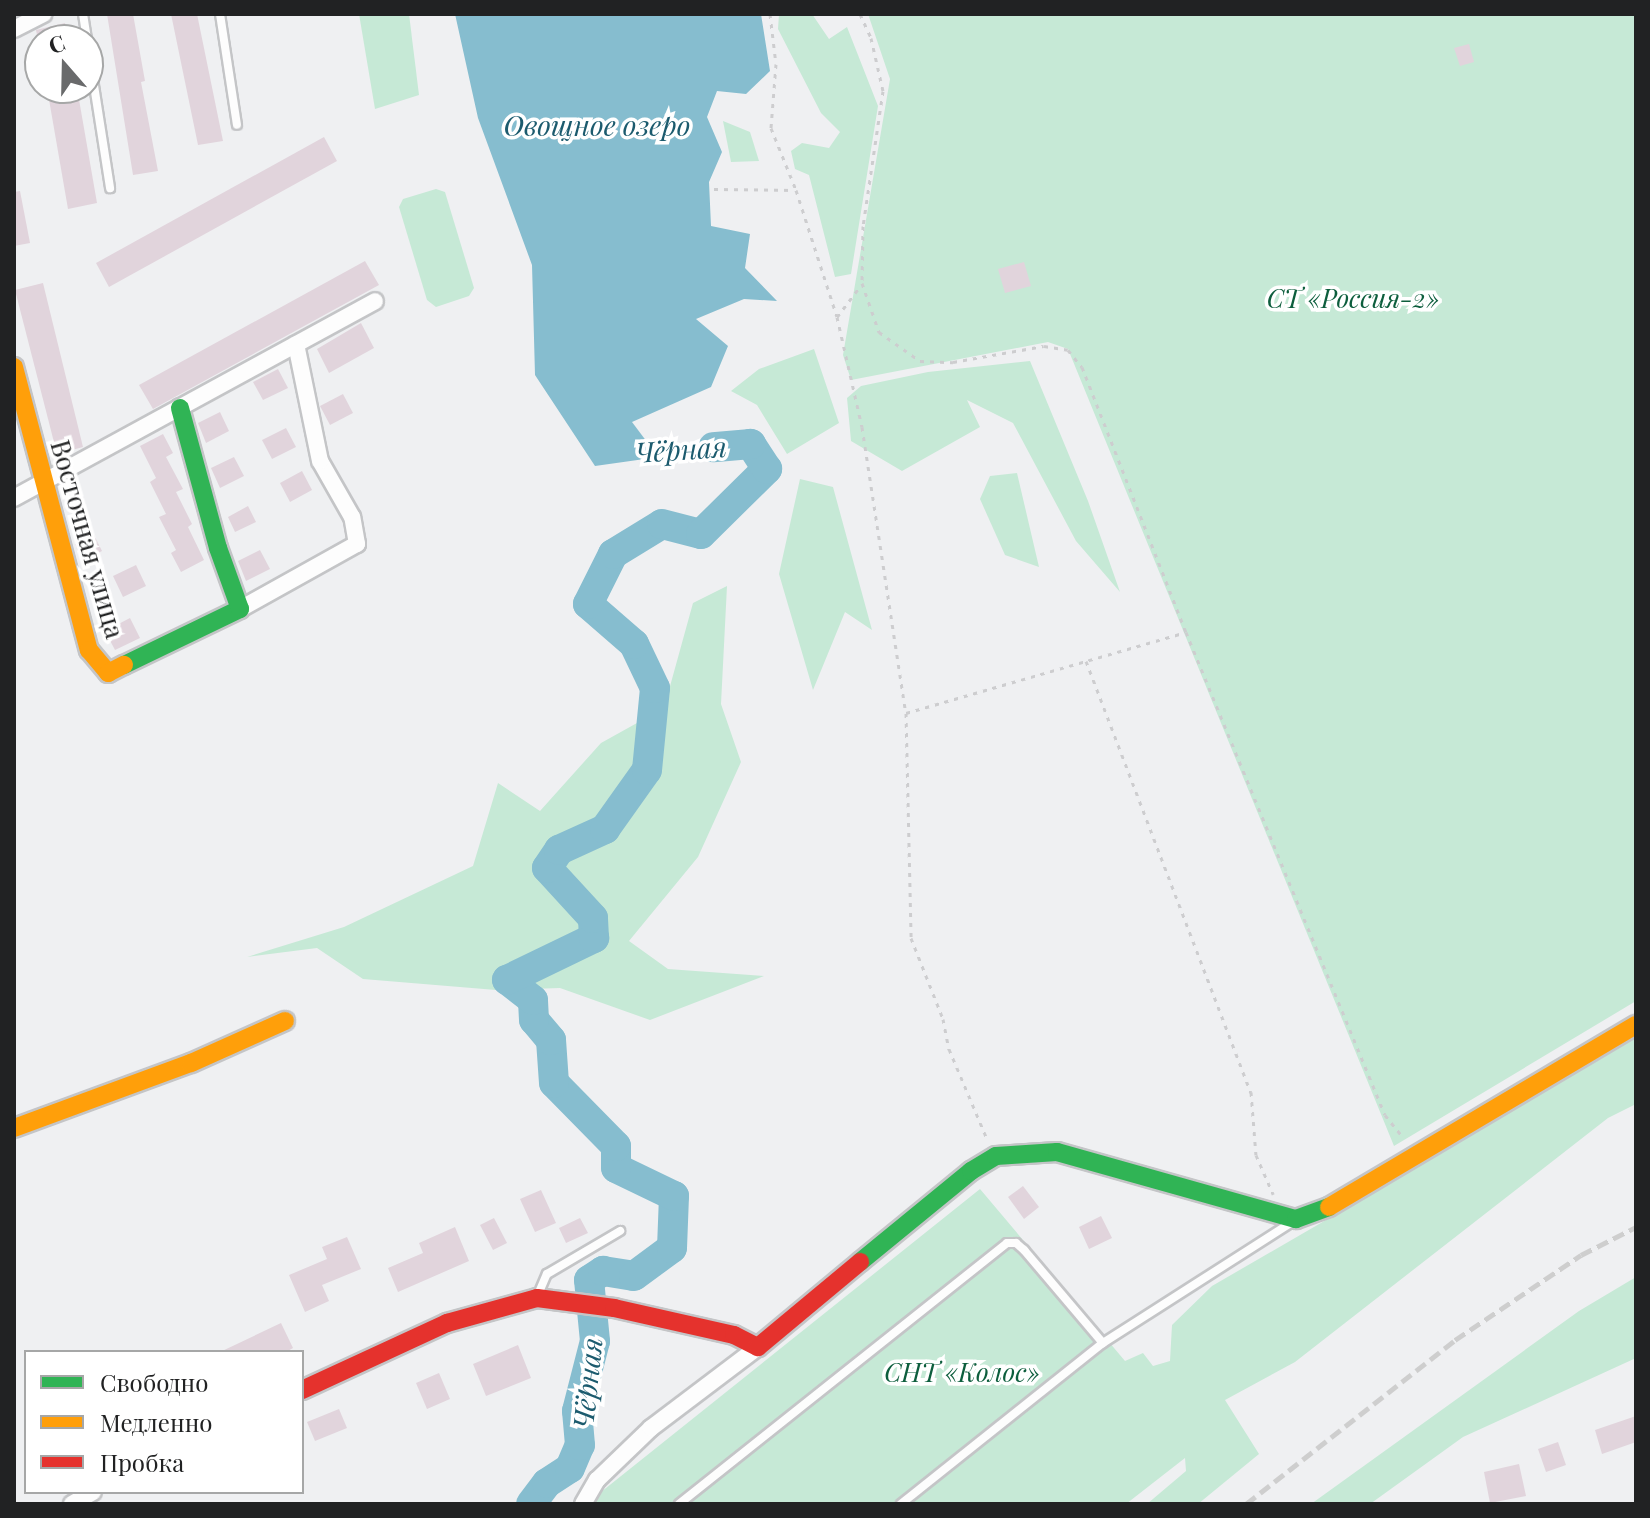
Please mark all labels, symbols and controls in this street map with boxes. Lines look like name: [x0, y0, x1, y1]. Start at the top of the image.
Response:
north arrow: [24, 24, 104, 104]
text: С: [44, 27, 69, 60]
water label: Овощное озеро: [504, 108, 690, 142]
park label: СТ «Россия-2»: [1267, 282, 1439, 314]
water label: Чёрная: [634, 429, 728, 469]
street label: Восточная улица: [45, 436, 131, 642]
water label: Чёрная: [566, 1336, 608, 1430]
legend: [24, 1350, 304, 1494]
park label: СНТ «Колос»: [884, 1356, 1040, 1388]
text: Свободно: [100, 1366, 208, 1398]
text: Медленно: [100, 1406, 213, 1438]
text: Пробка: [100, 1446, 184, 1478]

